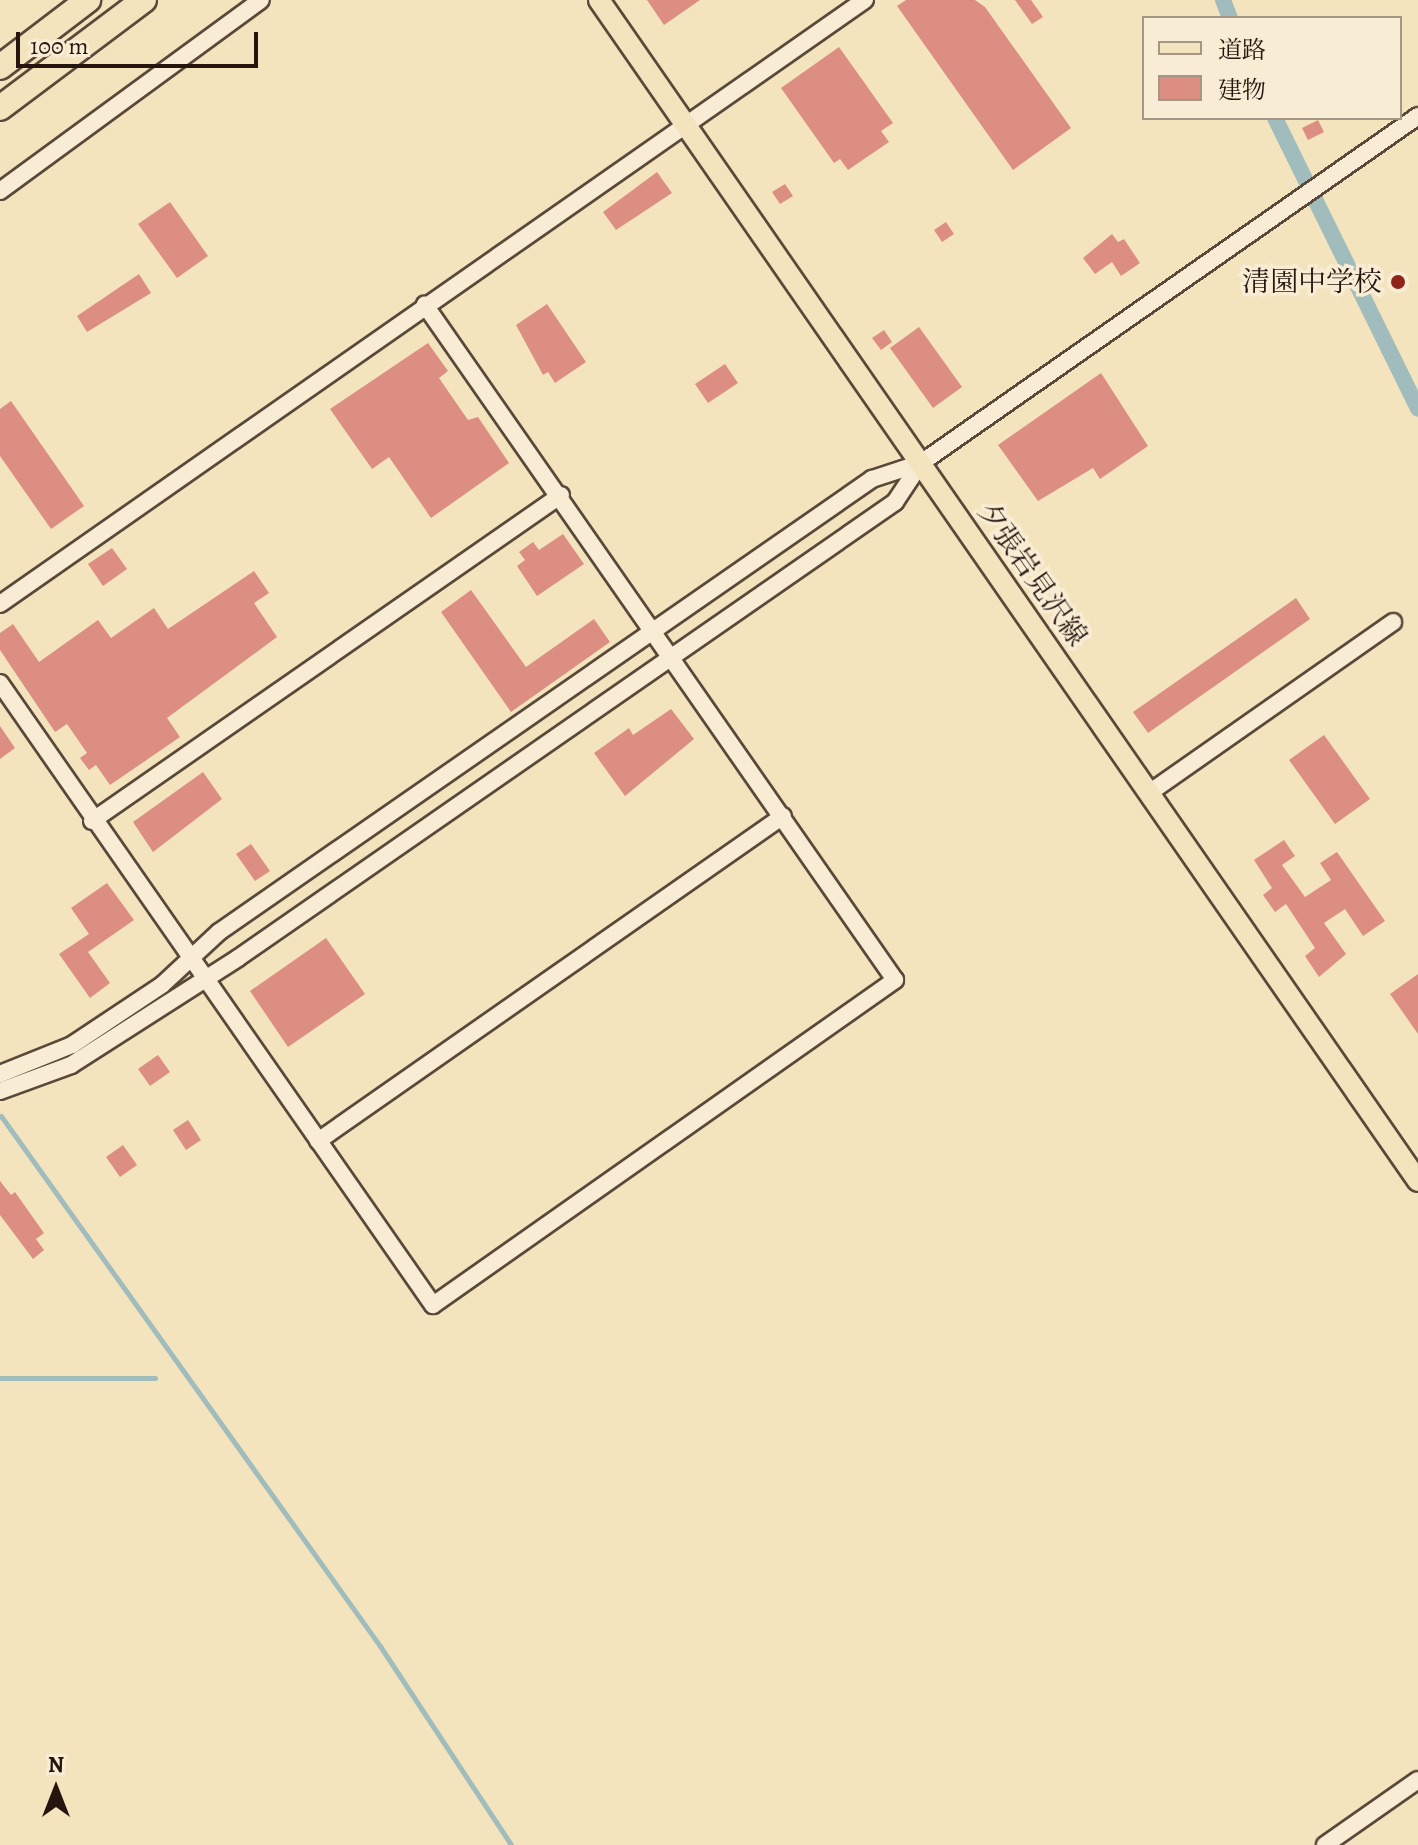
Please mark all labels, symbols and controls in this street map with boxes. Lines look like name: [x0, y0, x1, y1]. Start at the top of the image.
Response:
scale bar: [20, 16, 262, 66]
legend: [1142, 16, 1402, 120]
text: 100 m: [30, 30, 89, 62]
text: 道路: [1218, 34, 1266, 66]
text: 建物: [1218, 74, 1266, 106]
place label: 清園中学校: [1242, 265, 1382, 299]
marker: 清園中学校: [1389, 273, 1407, 291]
street label: 夕張岩見沢線: [970, 496, 1094, 652]
north arrow: [16, 1749, 96, 1829]
text: N: [48, 1750, 64, 1780]

